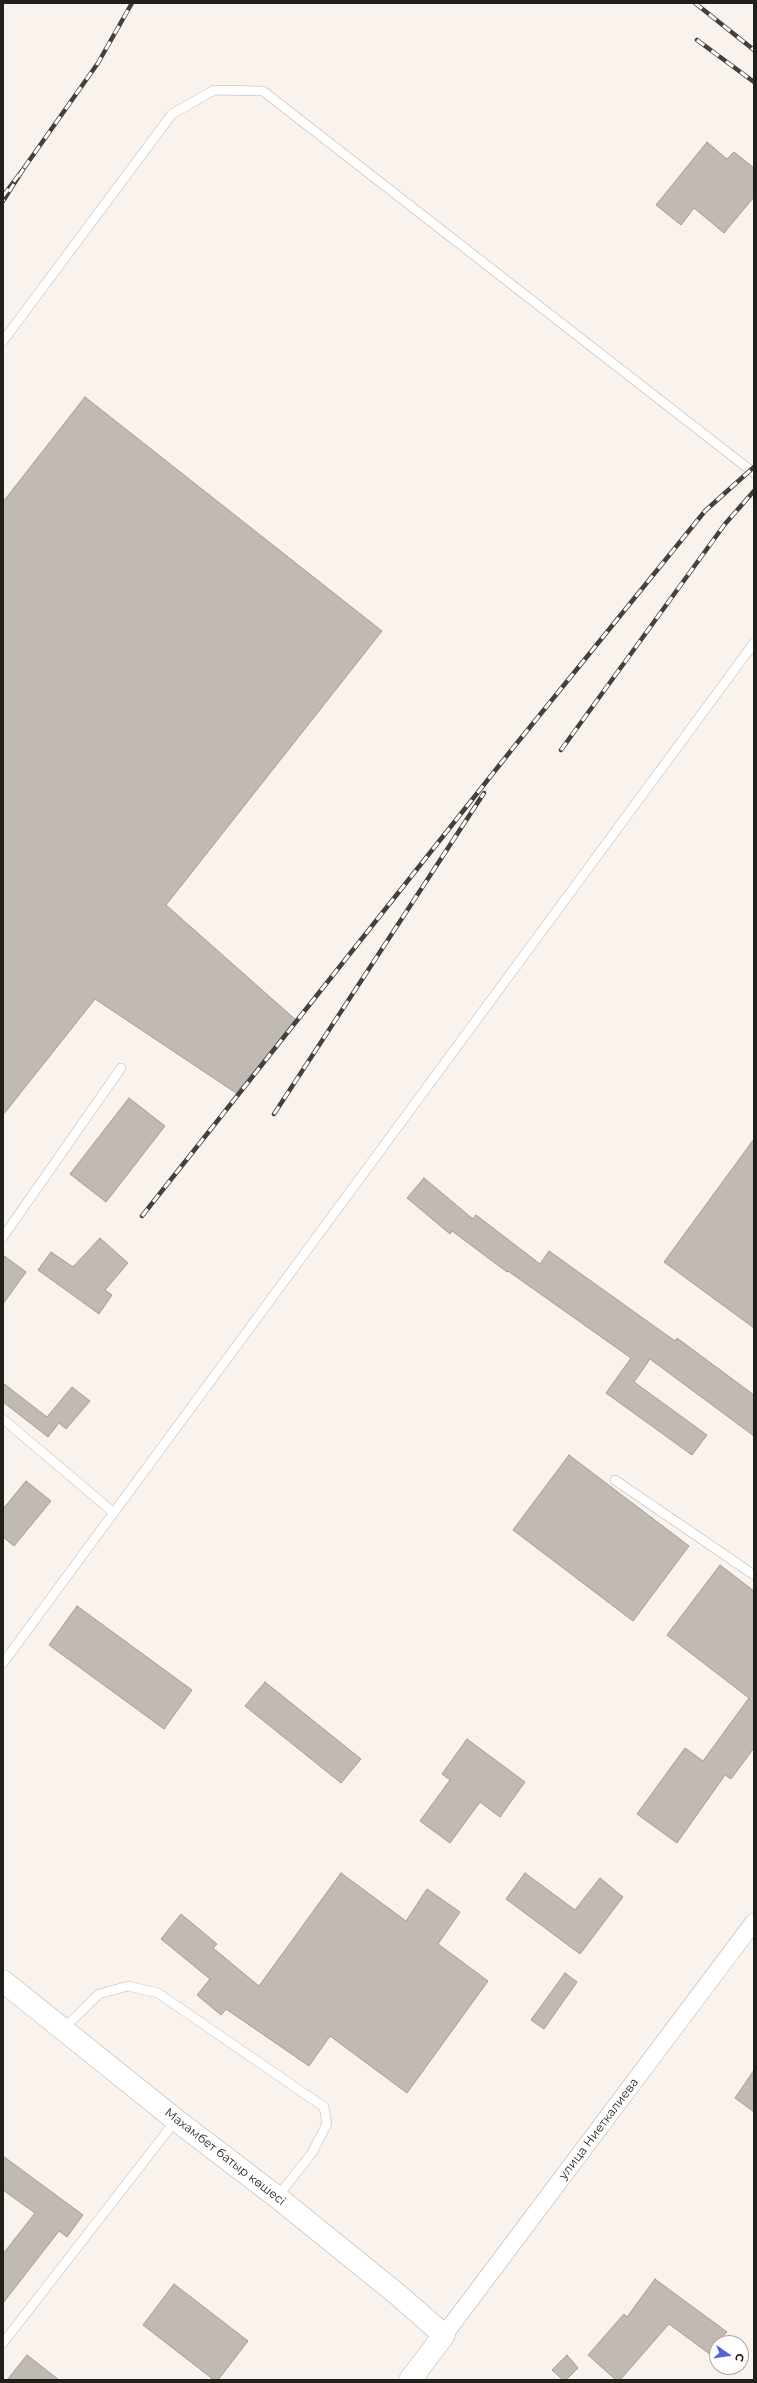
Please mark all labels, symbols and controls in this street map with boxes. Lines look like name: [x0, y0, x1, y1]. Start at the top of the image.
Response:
street label: улица Ниеткалиева: [556, 2076, 642, 2182]
street label: Махамбет батыр көшесі: [162, 2105, 288, 2209]
north arrow: [709, 2335, 749, 2375]
text: С: [732, 2352, 747, 2363]

